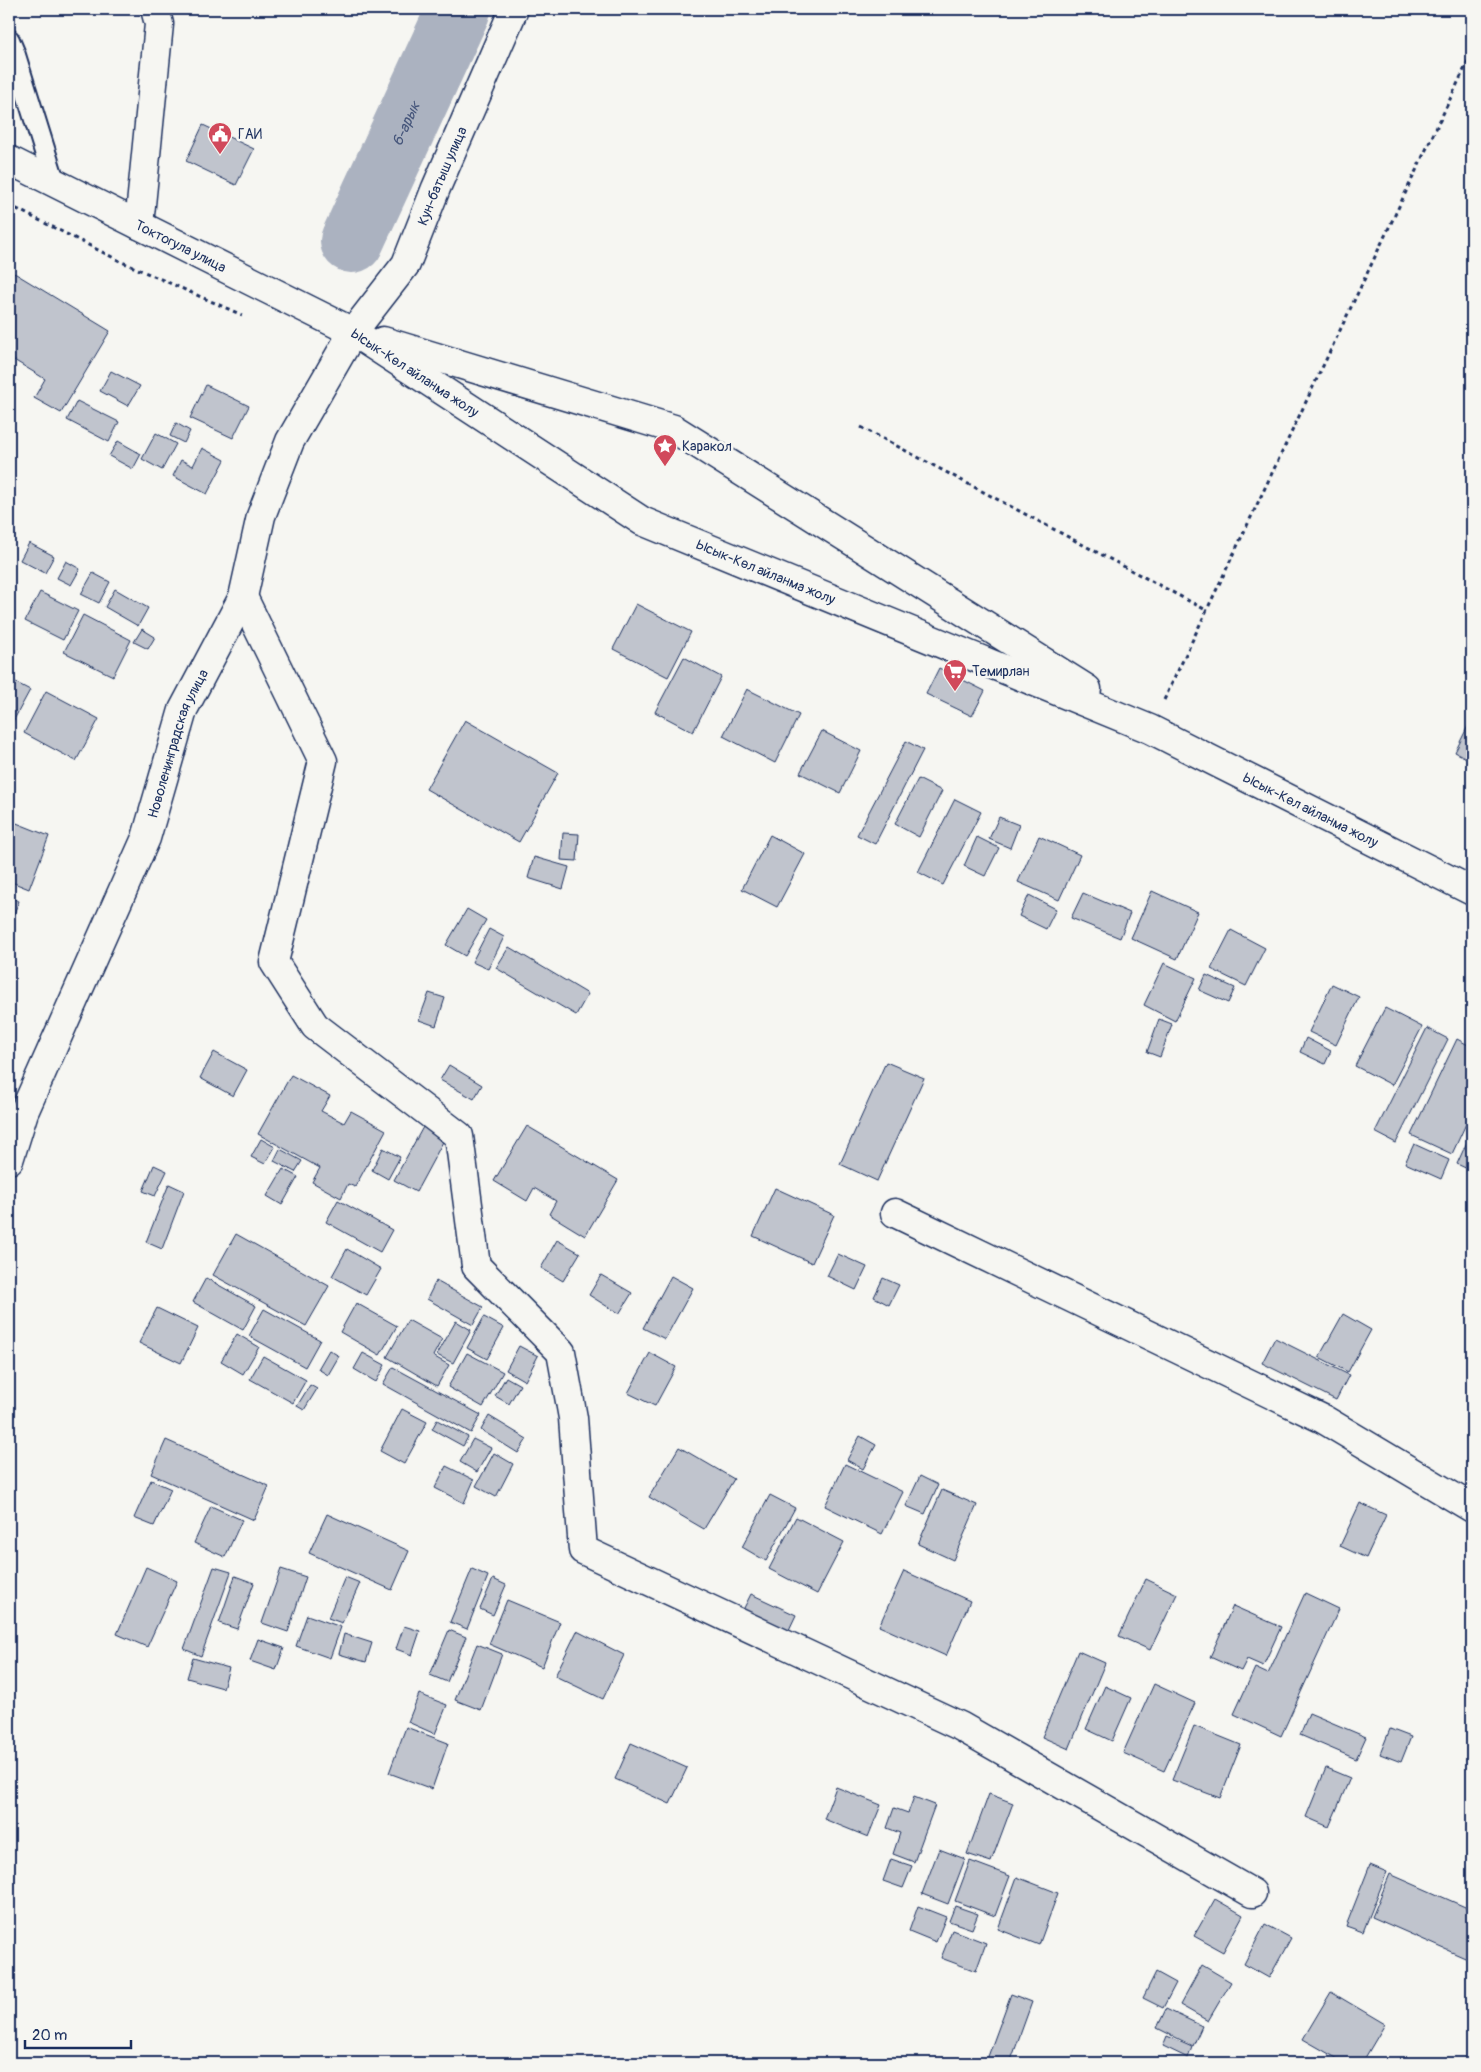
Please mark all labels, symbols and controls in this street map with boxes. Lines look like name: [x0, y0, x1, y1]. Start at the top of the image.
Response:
water label: 6-арык: [388, 98, 425, 149]
public building icon: ГАИ: [207, 121, 233, 155]
street label: Кун-батыш улица: [414, 124, 471, 228]
place label: ГАИ: [238, 126, 262, 143]
street label: Токтогула улица: [132, 216, 229, 276]
street label: Ысык-Көл айланма жолу: [348, 325, 482, 421]
place icon: Каракол: [652, 433, 678, 467]
place label: Каракол: [682, 438, 732, 455]
street label: Ысык-Көл айланма жолу: [694, 536, 838, 608]
supermarket icon: Темирлан: [942, 658, 968, 692]
place label: Темирлан: [972, 663, 1030, 680]
street label: Новоленинградская улица: [144, 666, 212, 820]
street label: Ысык-Көл айланма жолу: [1241, 769, 1381, 851]
scale bar: [25, 2017, 131, 2049]
text: 20 m: [32, 2026, 67, 2045]

